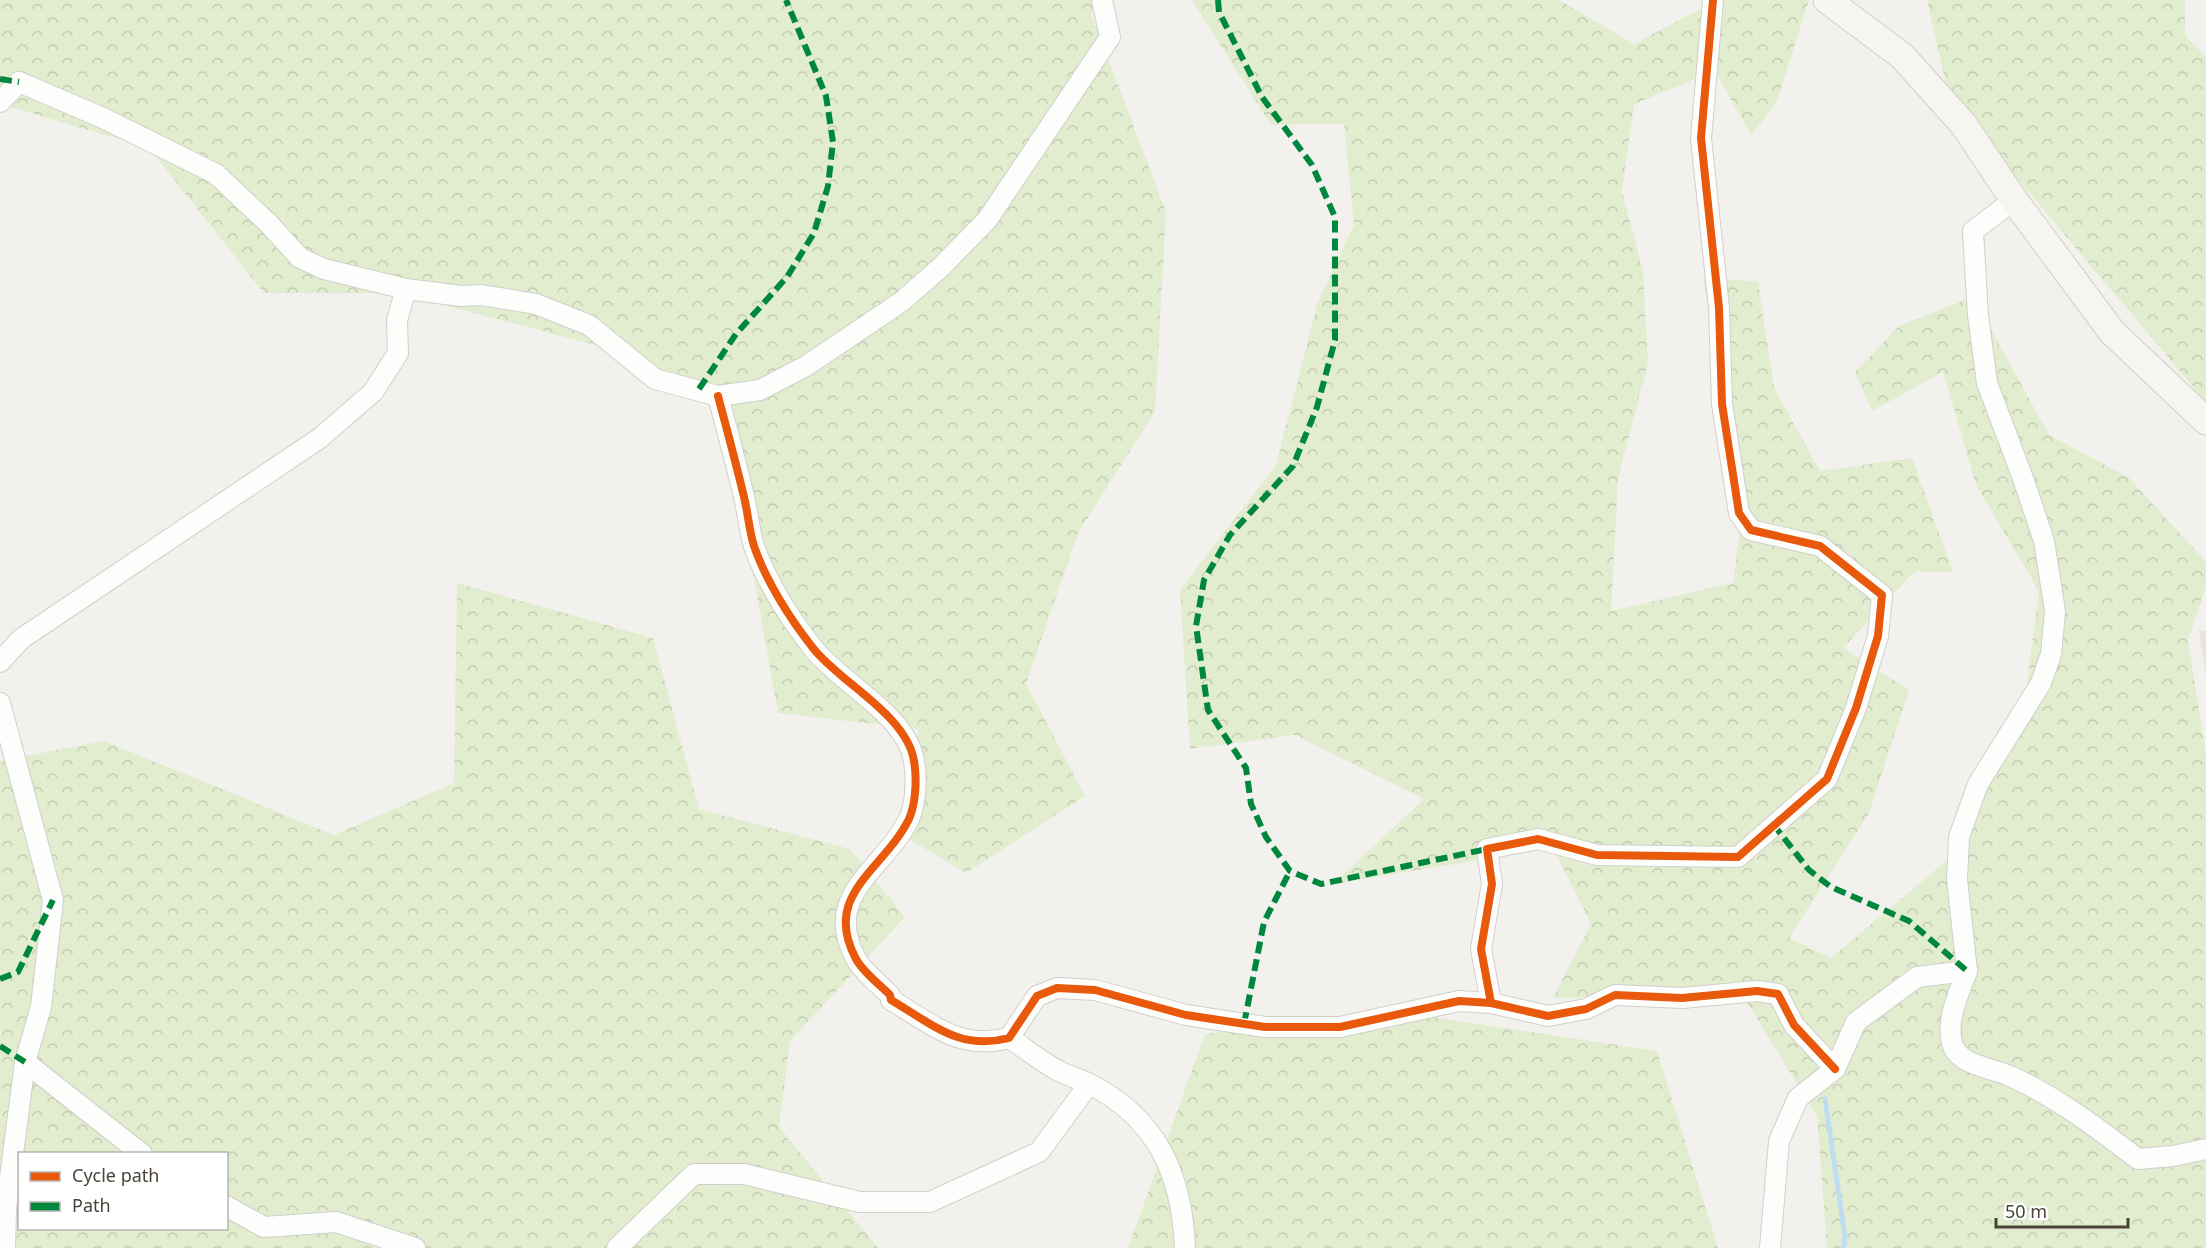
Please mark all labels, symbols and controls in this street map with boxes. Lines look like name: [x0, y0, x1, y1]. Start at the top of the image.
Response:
legend: [18, 1152, 228, 1230]
text: Cycle path: [72, 1163, 159, 1187]
scale bar: [1996, 1191, 2128, 1229]
text: Path: [72, 1193, 111, 1217]
text: 50 m: [2005, 1199, 2047, 1223]

